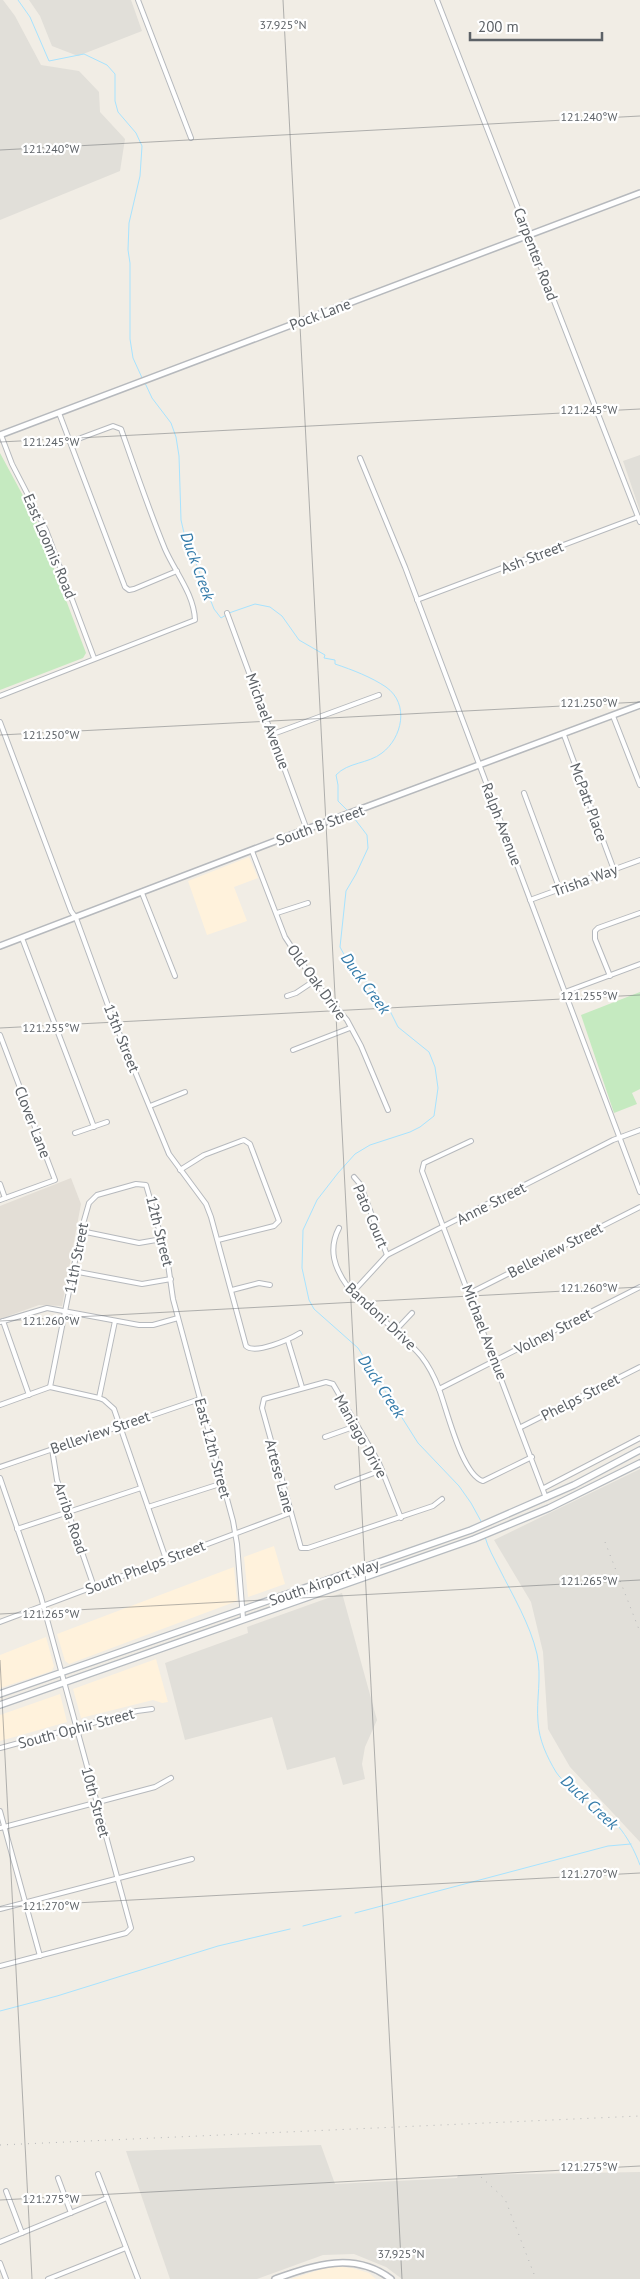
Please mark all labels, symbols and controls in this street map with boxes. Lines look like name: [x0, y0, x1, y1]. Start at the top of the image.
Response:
scale bar: [470, 10, 602, 42]
text: 37.925°N: [259, 17, 307, 32]
text: 200 m: [478, 17, 519, 36]
text: 121.240°W: [561, 109, 617, 124]
text: 121.240°W: [23, 141, 79, 156]
street label: Carpenter Road: [510, 205, 562, 303]
street label: Pock Lane: [287, 294, 353, 334]
text: 121.245°W: [561, 402, 617, 417]
text: 121.245°W: [23, 434, 79, 449]
street label: East Loomis Road: [19, 491, 81, 601]
water label: Duck Creek: [176, 529, 220, 604]
street label: Ash Street: [498, 536, 566, 578]
street label: Michael Avenue: [242, 670, 294, 772]
text: 121.250°W: [561, 695, 617, 710]
text: 121.250°W: [23, 727, 79, 742]
street label: McPatt Place: [566, 760, 612, 844]
street label: Ralph Avenue: [477, 780, 527, 868]
street label: South B Street: [273, 800, 367, 850]
street label: Trisha Way: [550, 859, 620, 901]
street label: Old Oak Drive: [283, 941, 351, 1023]
water label: Duck Creek: [337, 948, 396, 1018]
text: 121.255°W: [561, 988, 617, 1003]
street label: 13th Street: [100, 1001, 144, 1075]
text: 121.255°W: [23, 1020, 79, 1035]
street label: Clover Lane: [11, 1083, 55, 1161]
street label: Anne Street: [453, 1177, 529, 1229]
street label: Pato Court: [349, 1181, 393, 1251]
street label: 12th Street: [142, 1194, 178, 1268]
street label: Belleview Street: [504, 1218, 606, 1282]
street label: 11th Street: [60, 1221, 92, 1295]
street label: Bandoni Drive: [341, 1278, 421, 1354]
text: 121.260°W: [561, 1280, 617, 1295]
street label: Michael Avenue: [458, 1282, 512, 1382]
street label: Volney Street: [510, 1303, 595, 1359]
text: 121.260°W: [23, 1313, 79, 1328]
water label: Duck Creek: [354, 1351, 410, 1422]
street label: Phelps Street: [538, 1369, 622, 1425]
street label: Maniago Drive: [330, 1391, 392, 1481]
street label: East 12th Street: [191, 1396, 235, 1500]
street label: Belleview Street: [48, 1406, 152, 1458]
street label: Artese Lane: [261, 1437, 299, 1515]
street label: Arriba Road: [50, 1480, 92, 1556]
street label: South Phelps Street: [82, 1535, 208, 1599]
street label: South Airport Way: [266, 1554, 382, 1610]
text: 121.265°W: [561, 1573, 617, 1588]
text: 121.265°W: [23, 1606, 79, 1621]
street label: South Ophir Street: [16, 1703, 136, 1753]
street label: 10th Street: [78, 1765, 114, 1839]
water label: Duck Creek: [557, 1770, 624, 1834]
text: 121.270°W: [561, 1866, 617, 1881]
text: 121.270°W: [23, 1898, 79, 1913]
text: 121.275°W: [561, 2159, 617, 2174]
text: 121.275°W: [23, 2191, 79, 2206]
text: 37.925°N: [377, 2246, 425, 2261]

